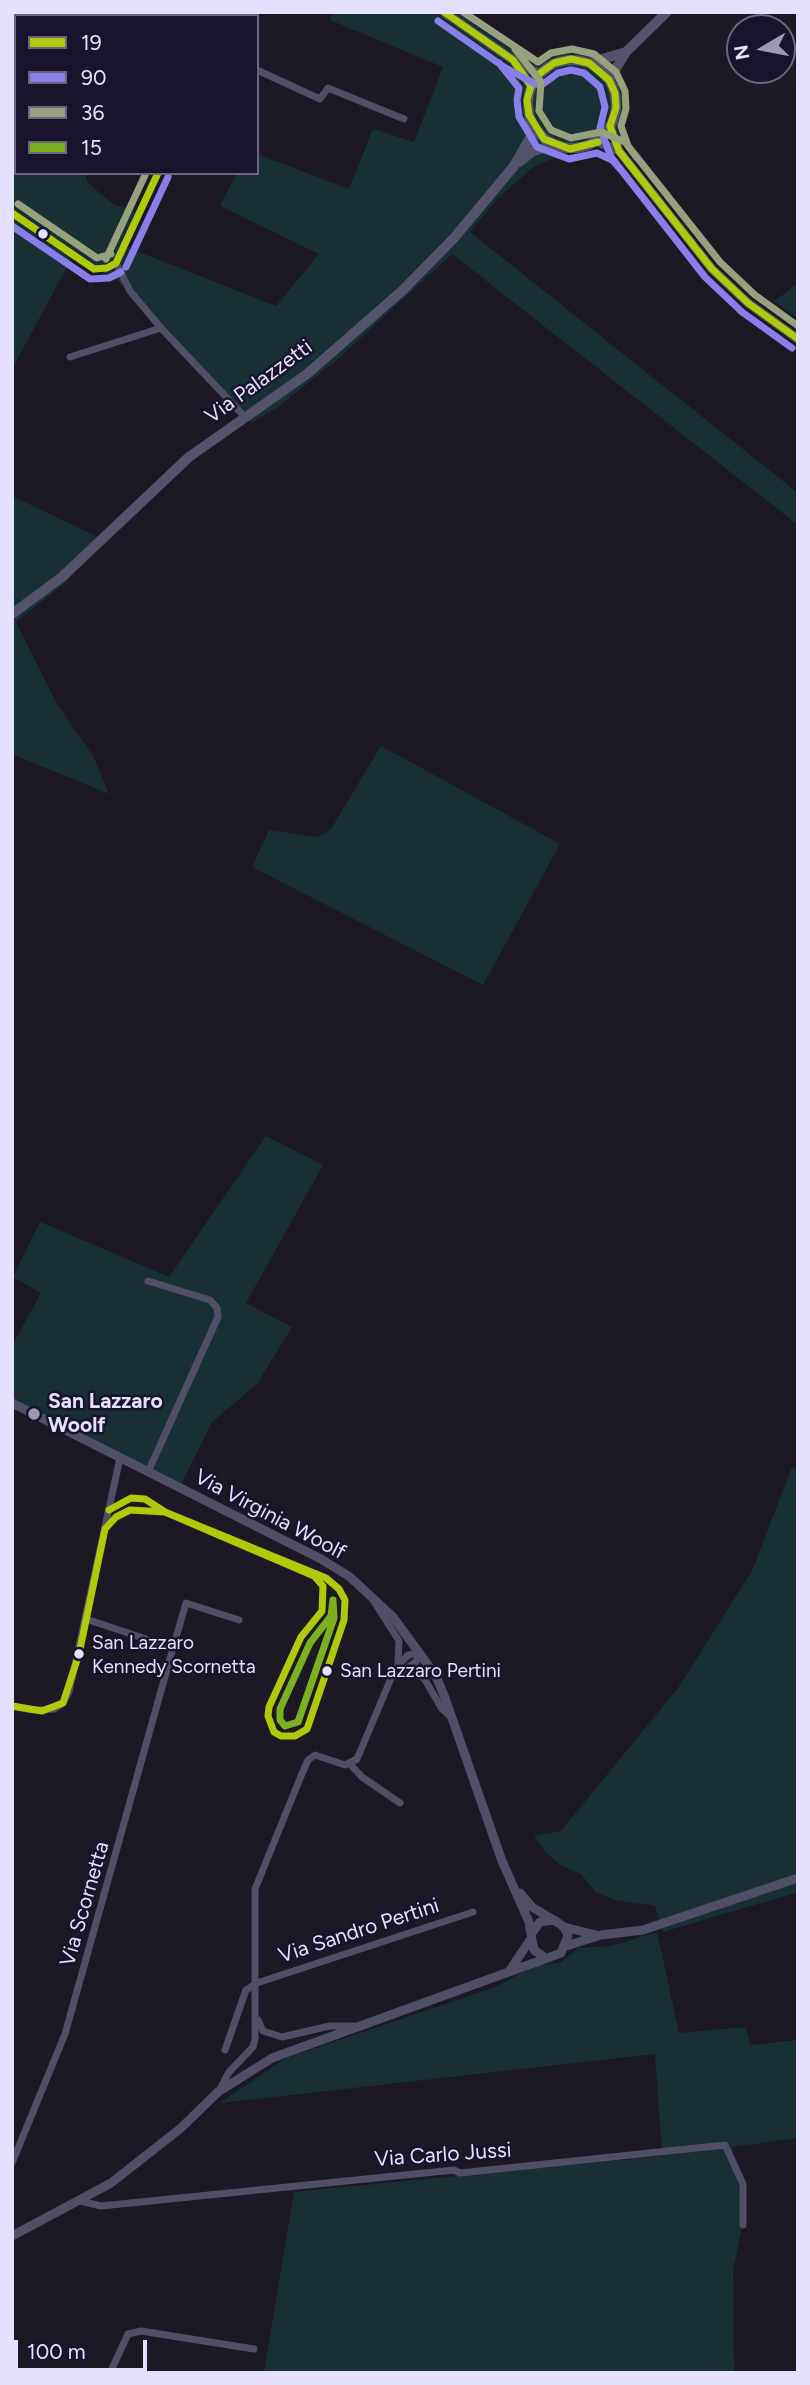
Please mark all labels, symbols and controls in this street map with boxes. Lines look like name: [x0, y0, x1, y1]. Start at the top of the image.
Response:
legend: [14, 14, 259, 175]
north arrow: [726, 14, 796, 84]
text: 19: [81, 30, 102, 55]
text: N: [729, 43, 754, 62]
text: 90: [81, 65, 106, 90]
text: 36: [81, 100, 104, 125]
text: 15: [81, 135, 102, 160]
unlabelled marker: [36, 227, 50, 241]
street label: Via Palazzetti: [201, 335, 317, 429]
place label: San Lazzaro Woolf: [48, 1389, 163, 1439]
marker: San Lazzaro Woolf: [26, 1406, 42, 1422]
street label: Via Virginia Woolf: [190, 1465, 350, 1565]
place label: San Lazzaro Kennedy Scornetta: [92, 1632, 256, 1676]
marker: San Lazzaro Kennedy Scornetta: [72, 1647, 86, 1661]
place label: San Lazzaro Pertini: [340, 1660, 501, 1682]
marker: San Lazzaro Pertini: [320, 1664, 334, 1678]
street label: Via Scornetta: [55, 1839, 115, 1969]
street label: Via Sandro Pertini: [276, 1893, 442, 1969]
street label: Via Carlo Jussi: [374, 2138, 512, 2172]
scale bar: [18, 2326, 150, 2370]
text: 100 m: [27, 2339, 86, 2364]

